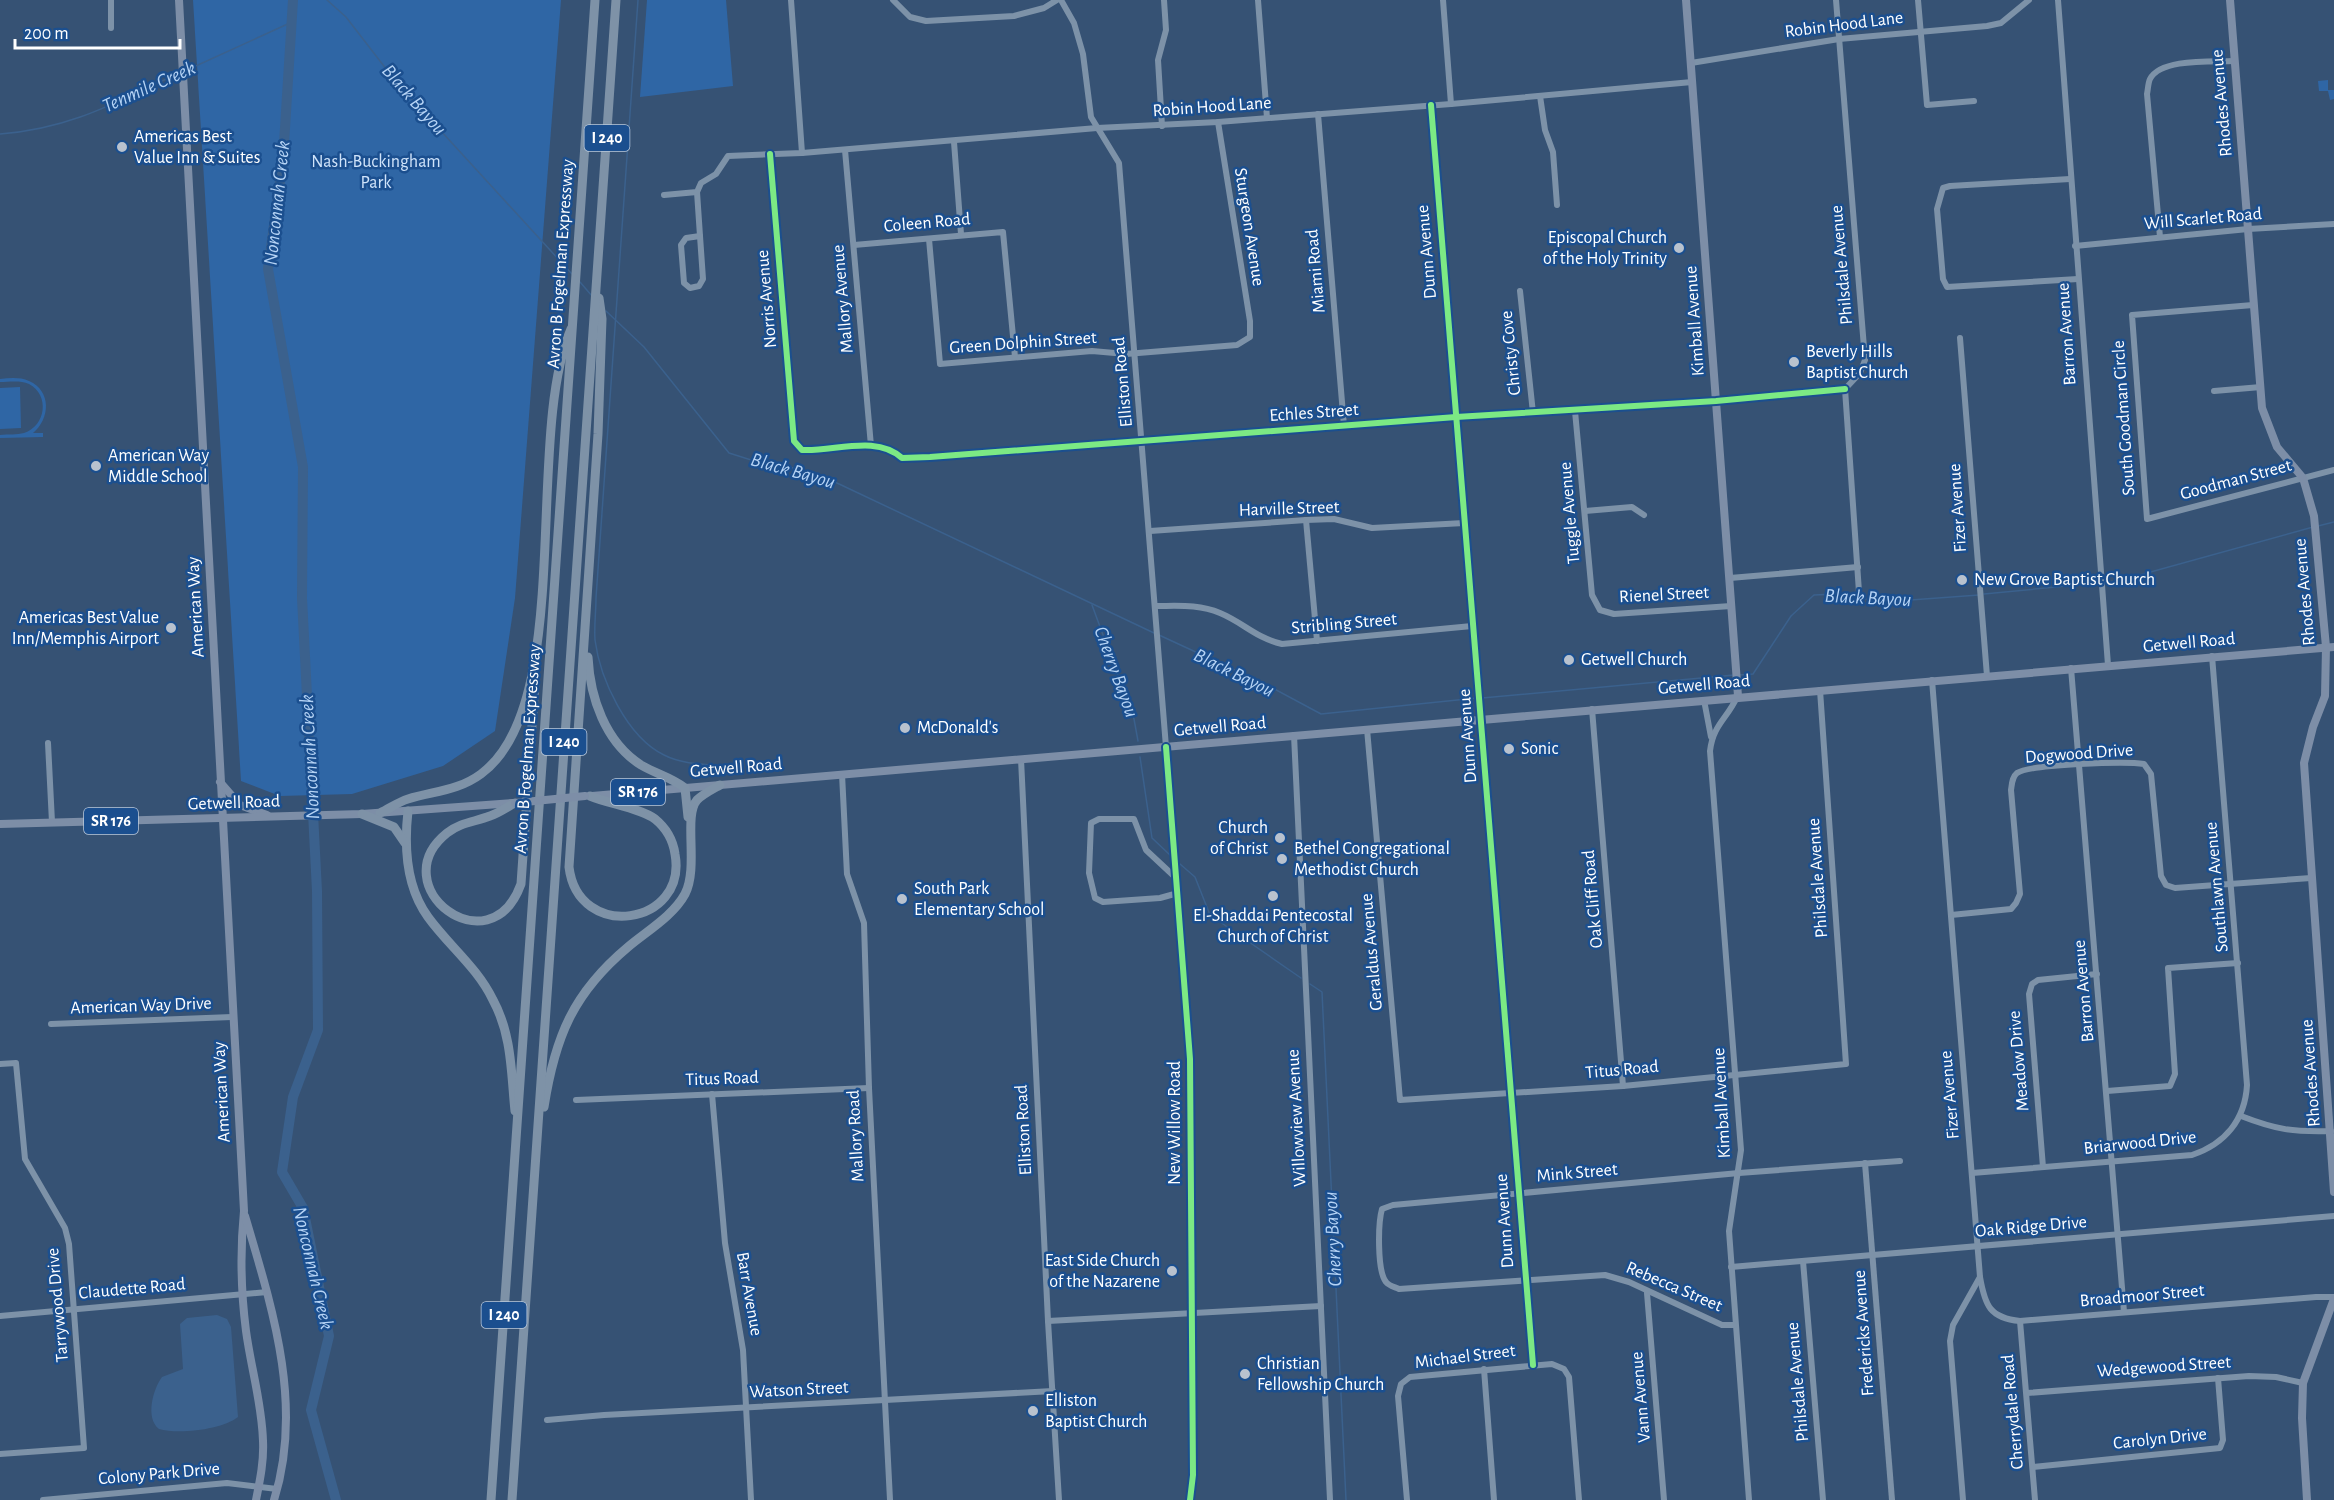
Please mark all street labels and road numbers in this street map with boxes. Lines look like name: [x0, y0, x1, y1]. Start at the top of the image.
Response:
street label: Robin Hood Lane: [1784, 9, 1904, 41]
street label: Rhodes Avenue: [2208, 49, 2236, 157]
street label: Robin Hood Lane: [1152, 94, 1272, 120]
road number: I 240: [584, 125, 630, 151]
street label: Avron B Fogelman Expressway: [545, 158, 577, 369]
street label: Sturgeon Avenue: [1231, 167, 1267, 287]
street label: Dunn Avenue: [1414, 204, 1440, 300]
street label: Philsdale Avenue: [1828, 204, 1856, 326]
street label: Will Scarlet Road: [2143, 205, 2263, 233]
street label: Coleen Road: [883, 210, 971, 236]
street label: Miami Road: [1303, 228, 1329, 314]
street label: Mallory Avenue: [829, 244, 857, 354]
street label: Norris Avenue: [754, 249, 780, 349]
street label: Kimball Avenue: [1682, 265, 1708, 377]
street label: Barron Avenue: [2054, 282, 2080, 386]
street label: Christy Cove: [1498, 310, 1524, 396]
street label: Green Dolphin Street: [949, 329, 1097, 357]
street label: Elliston Road: [1110, 336, 1136, 428]
street label: South Goodman Circle: [2110, 340, 2138, 496]
street label: Echles Street: [1269, 401, 1359, 425]
street label: Goodman Street: [2178, 456, 2294, 504]
street label: Tuggle Avenue: [1557, 461, 1583, 565]
street label: Fizer Avenue: [1946, 463, 1970, 553]
street label: Harville Street: [1238, 498, 1340, 520]
street label: Rhodes Avenue: [2291, 538, 2319, 646]
street label: American Way: [184, 556, 208, 658]
street label: Rienel Street: [1619, 584, 1710, 606]
street label: Stribling Street: [1290, 610, 1398, 638]
street label: Getwell Road: [2142, 630, 2236, 656]
street label: Avron B Fogelman Expressway: [512, 643, 544, 854]
street label: Getwell Road: [1657, 672, 1751, 698]
street label: Dunn Avenue: [1456, 688, 1480, 784]
street label: Getwell Road: [1173, 714, 1267, 740]
road number: I 240: [542, 729, 586, 755]
street label: Dogwood Drive: [2024, 741, 2134, 767]
street label: Getwell Road: [689, 755, 783, 781]
road number: SR 176: [611, 779, 665, 805]
street label: Getwell Road: [188, 792, 280, 814]
road number: SR 176: [84, 808, 138, 834]
street label: Philsdale Avenue: [1805, 818, 1831, 938]
street label: Southlawn Avenue: [2202, 821, 2232, 953]
street label: Oak Cliff Road: [1580, 849, 1606, 949]
street label: Geraldus Avenue: [1358, 893, 1386, 1011]
street label: Barron Avenue: [2071, 939, 2097, 1043]
street label: American Way Drive: [70, 995, 212, 1017]
street label: Meadow Drive: [2006, 1010, 2032, 1112]
street label: Rhodes Avenue: [2298, 1019, 2324, 1127]
street label: American Way: [210, 1041, 234, 1143]
street label: Kimball Avenue: [1710, 1047, 1734, 1159]
street label: Willowview Avenue: [1284, 1049, 1310, 1187]
street label: Fizer Avenue: [1937, 1050, 1963, 1140]
street label: Titus Road: [1585, 1058, 1659, 1082]
street label: New Willow Road: [1166, 1061, 1184, 1185]
street label: Titus Road: [685, 1069, 759, 1089]
street label: Elliston Road: [1013, 1084, 1035, 1176]
street label: Mallory Road: [845, 1089, 867, 1183]
street label: Briarwood Drive: [2083, 1128, 2197, 1158]
street label: Mink Street: [1536, 1160, 1619, 1186]
street label: Dunn Avenue: [1493, 1173, 1517, 1269]
street label: Oak Ridge Drive: [1974, 1213, 2088, 1241]
street label: Tarrywood Drive: [44, 1247, 72, 1363]
street label: Barr Avenue: [733, 1251, 765, 1337]
street label: Rebecca Street: [1623, 1259, 1725, 1315]
street label: Fredericks Avenue: [1851, 1269, 1877, 1397]
street label: Claudette Road: [78, 1275, 186, 1303]
street label: Broadmoor Street: [2079, 1282, 2205, 1310]
road number: I 240: [482, 1302, 526, 1328]
street label: Philsdale Avenue: [1784, 1321, 1812, 1443]
street label: Michael Street: [1414, 1342, 1517, 1372]
street label: Vann Avenue: [1628, 1351, 1654, 1443]
street label: Wedgewood Street: [2096, 1353, 2232, 1381]
street label: Cherrydale Road: [1999, 1354, 2027, 1470]
street label: Watson Street: [749, 1378, 849, 1402]
street label: Carolyn Drive: [2112, 1425, 2208, 1453]
street label: Colony Park Drive: [97, 1460, 221, 1488]

